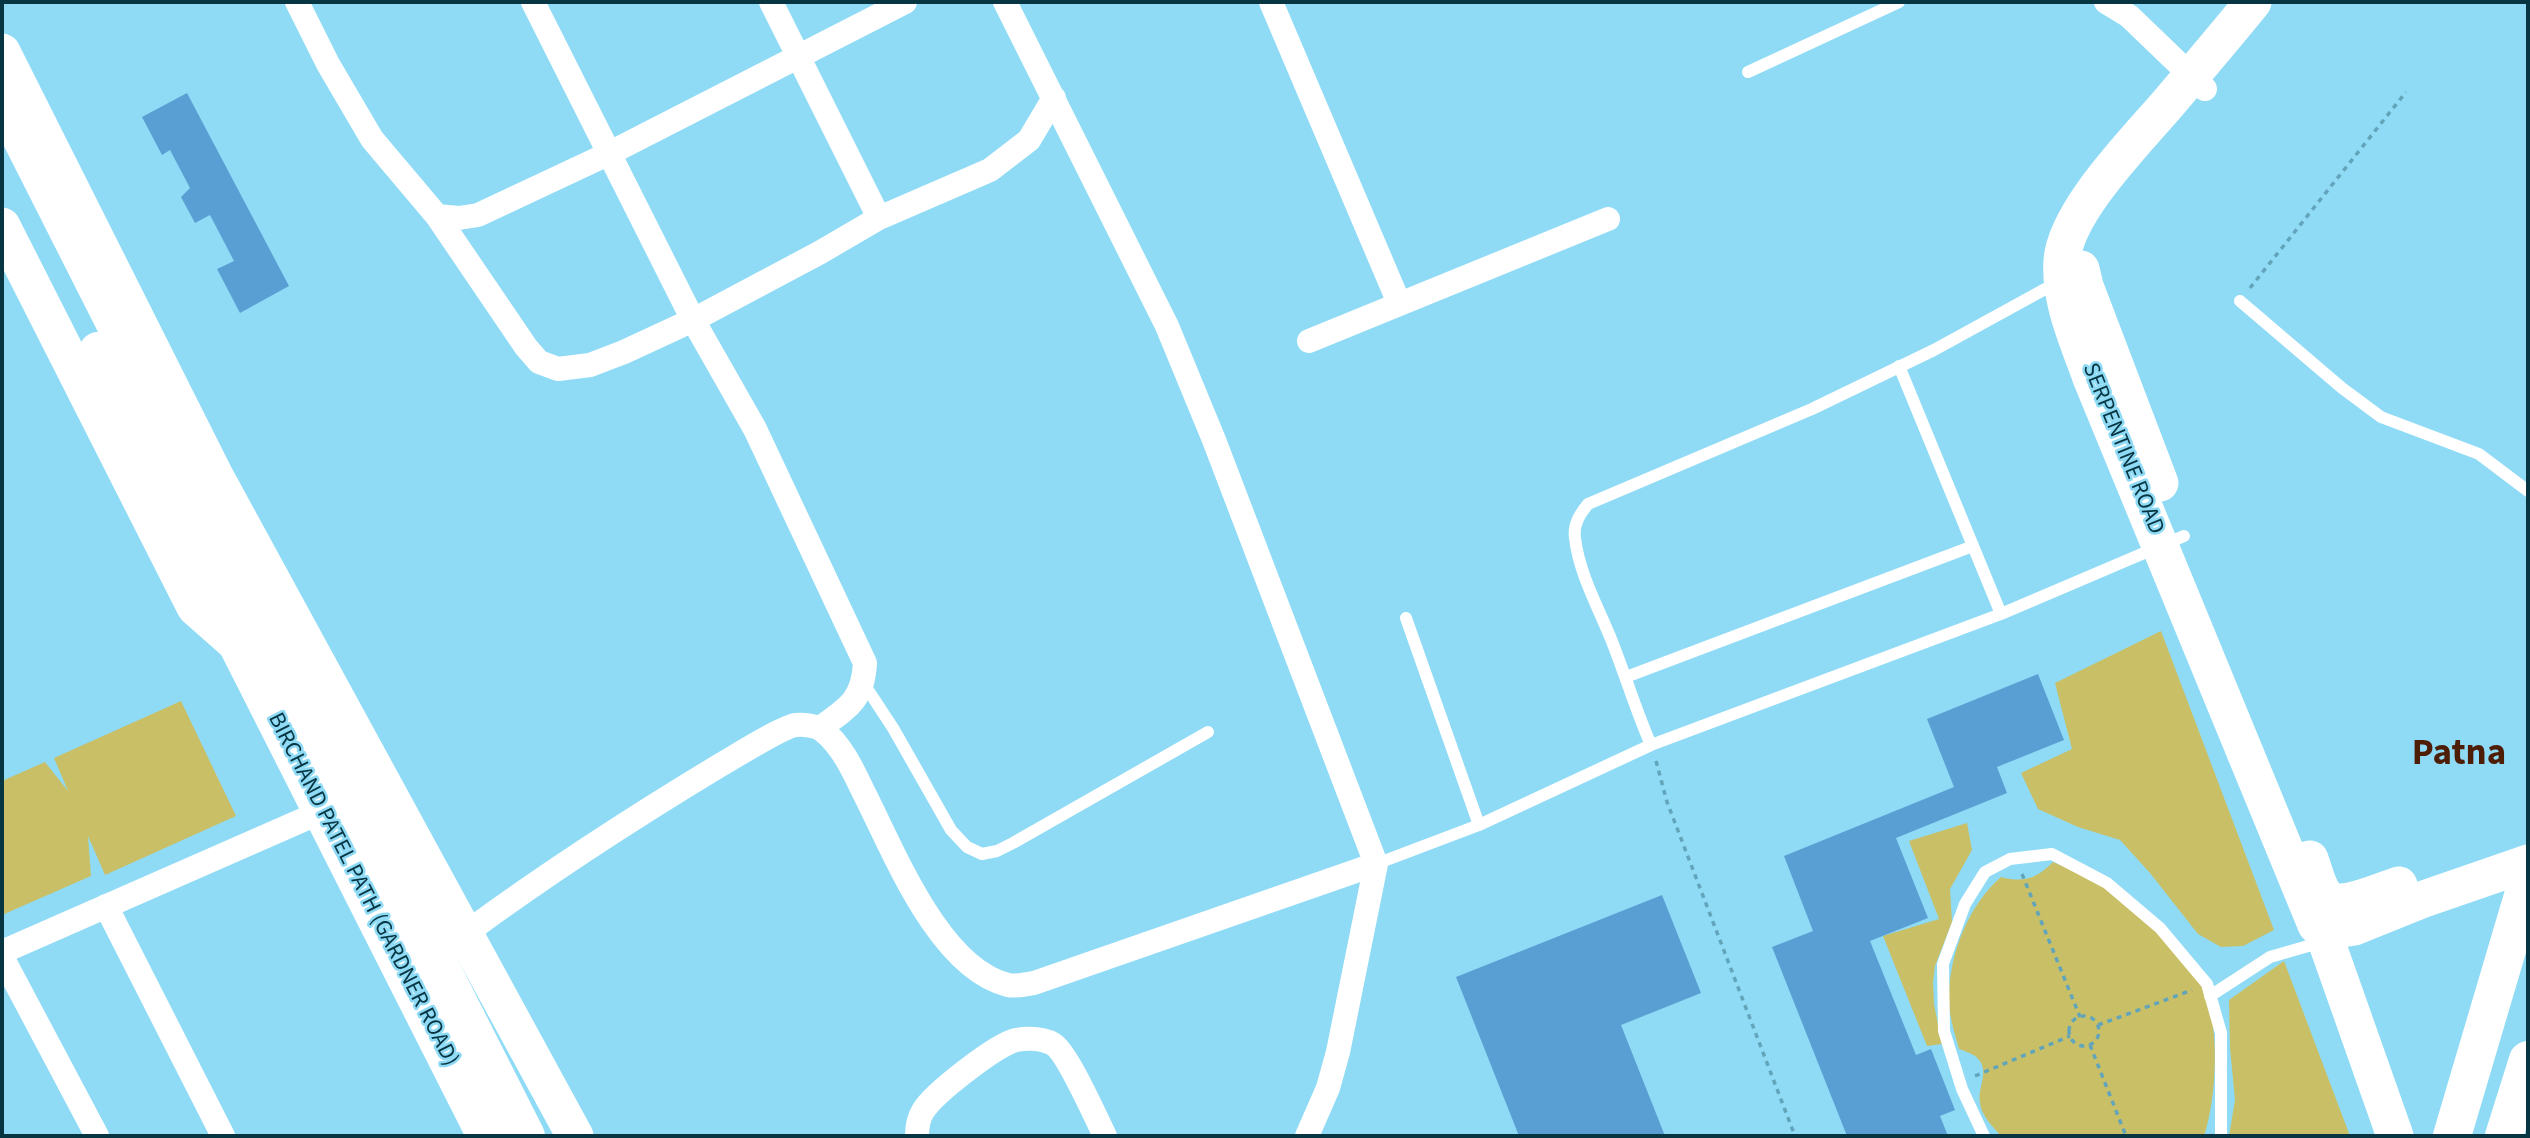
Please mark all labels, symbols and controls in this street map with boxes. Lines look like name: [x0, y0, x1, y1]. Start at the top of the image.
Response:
street label: SERPENTINE ROAD: [2075, 359, 2169, 539]
street label: BIRCHAND PATEL PATH (GARDNER ROAD): [261, 709, 463, 1071]
district label: Patna: [2412, 734, 2506, 778]

